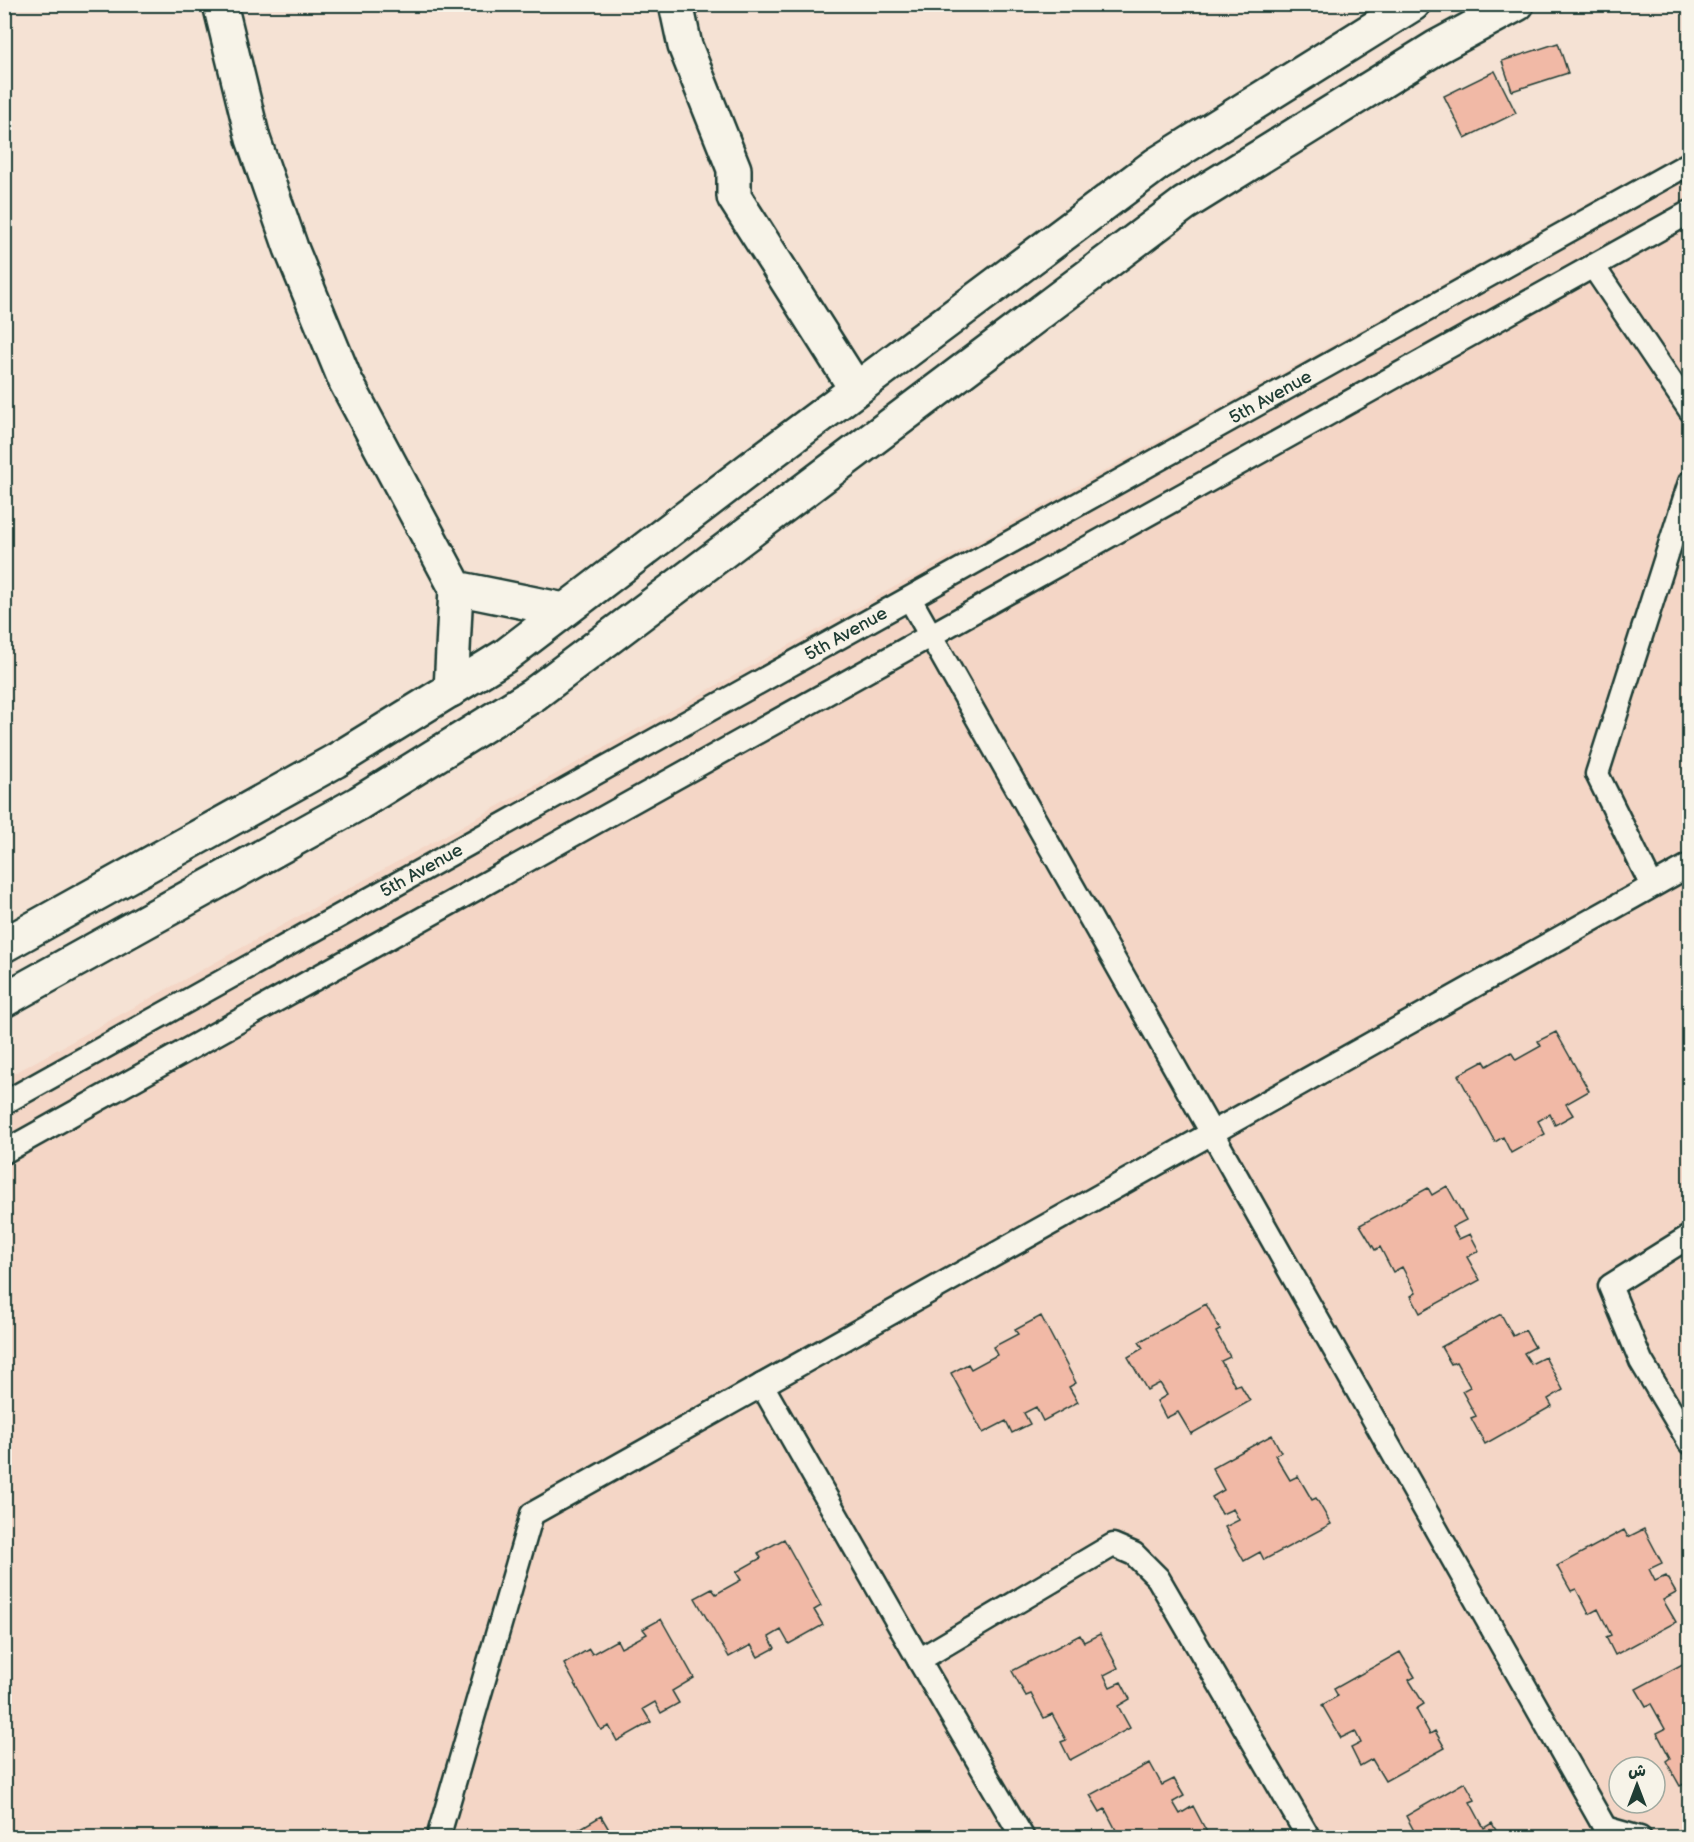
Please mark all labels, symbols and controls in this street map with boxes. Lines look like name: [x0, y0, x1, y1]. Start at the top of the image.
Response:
street label: 5th Avenue: [1226, 365, 1316, 428]
street label: 5th Avenue: [801, 602, 891, 665]
street label: 5th Avenue: [377, 839, 467, 902]
north arrow: [1607, 1755, 1667, 1815]
text: ش: [1628, 1762, 1646, 1781]

